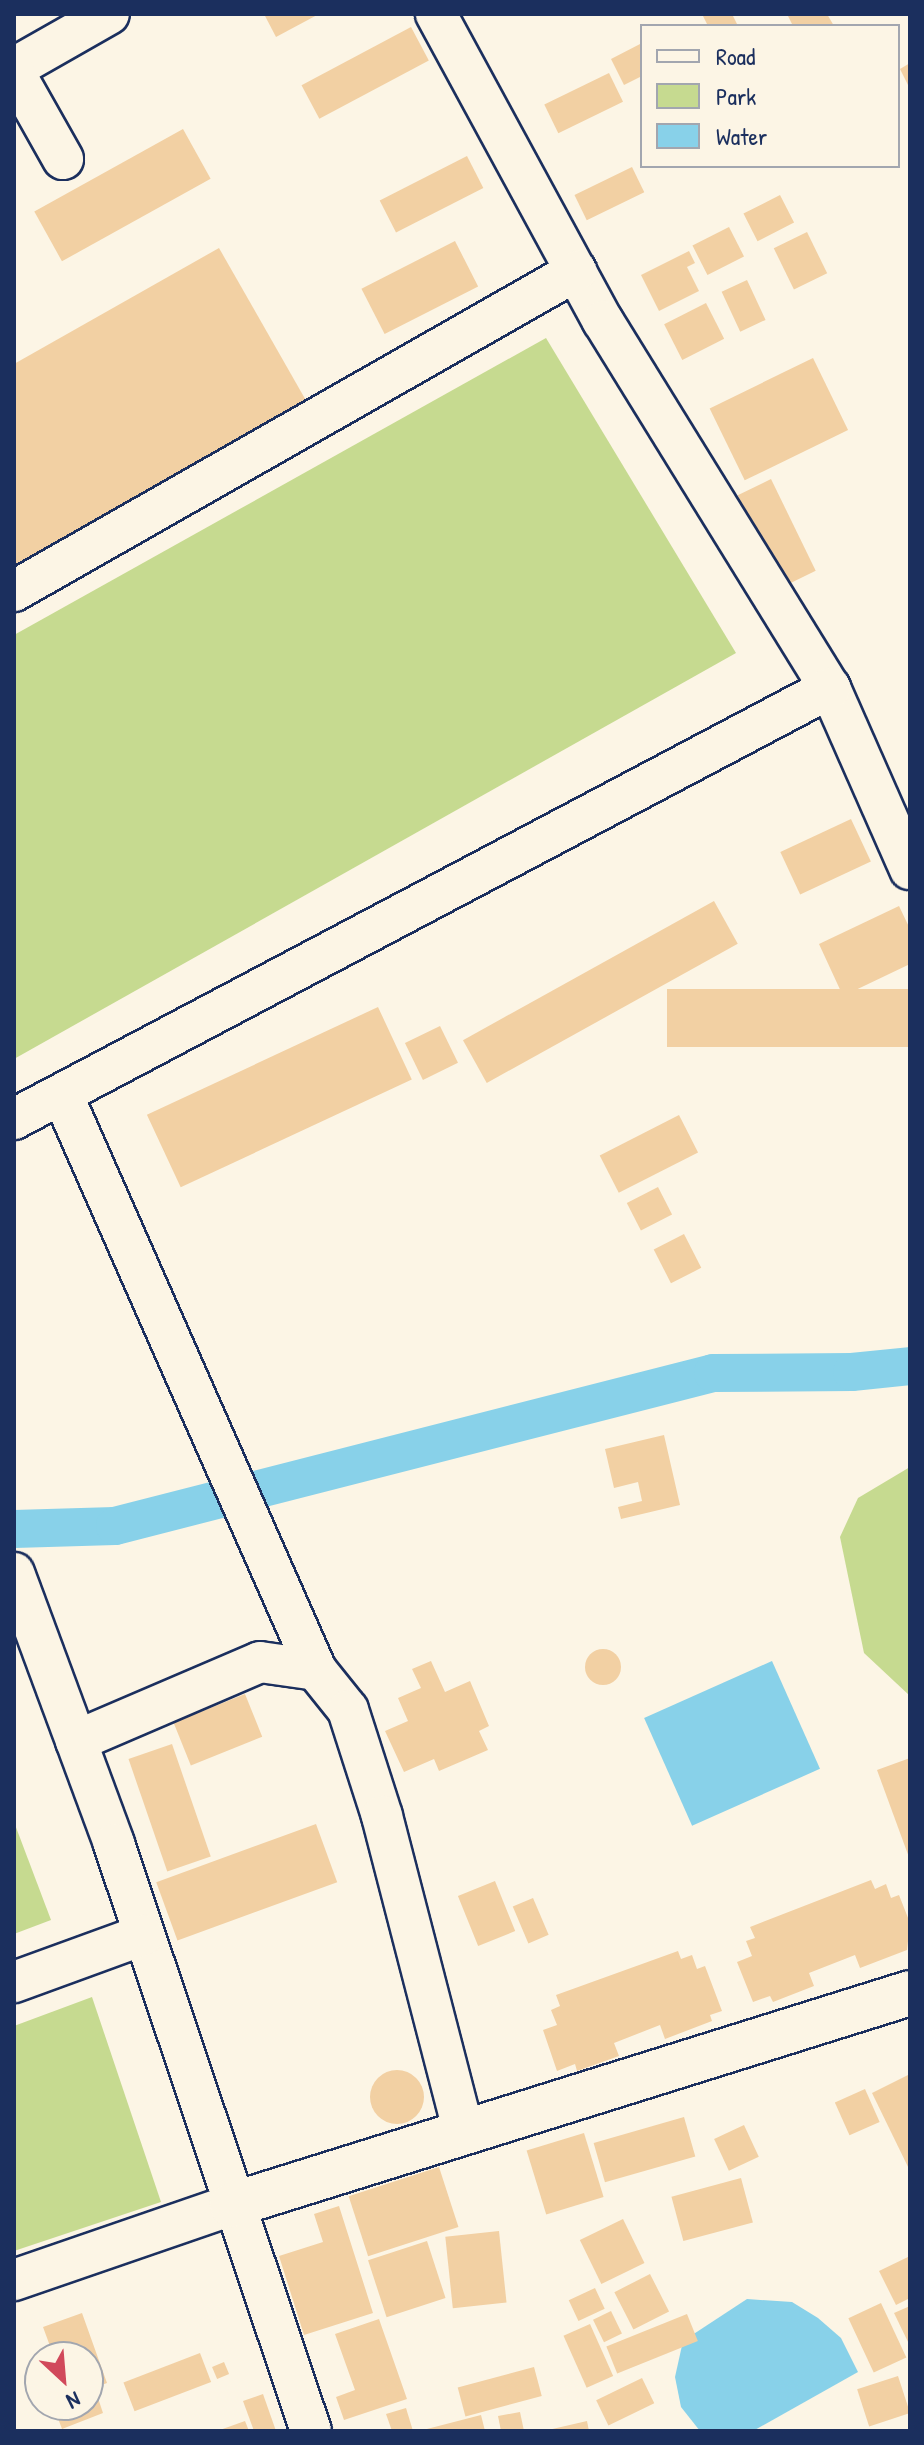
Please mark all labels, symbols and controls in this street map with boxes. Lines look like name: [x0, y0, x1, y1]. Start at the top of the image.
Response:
legend: [640, 24, 900, 168]
text: Road: [716, 40, 755, 72]
text: Park: [716, 80, 756, 112]
text: Water: [716, 120, 767, 152]
north arrow: [24, 2341, 104, 2421]
text: N: [62, 2385, 85, 2417]

